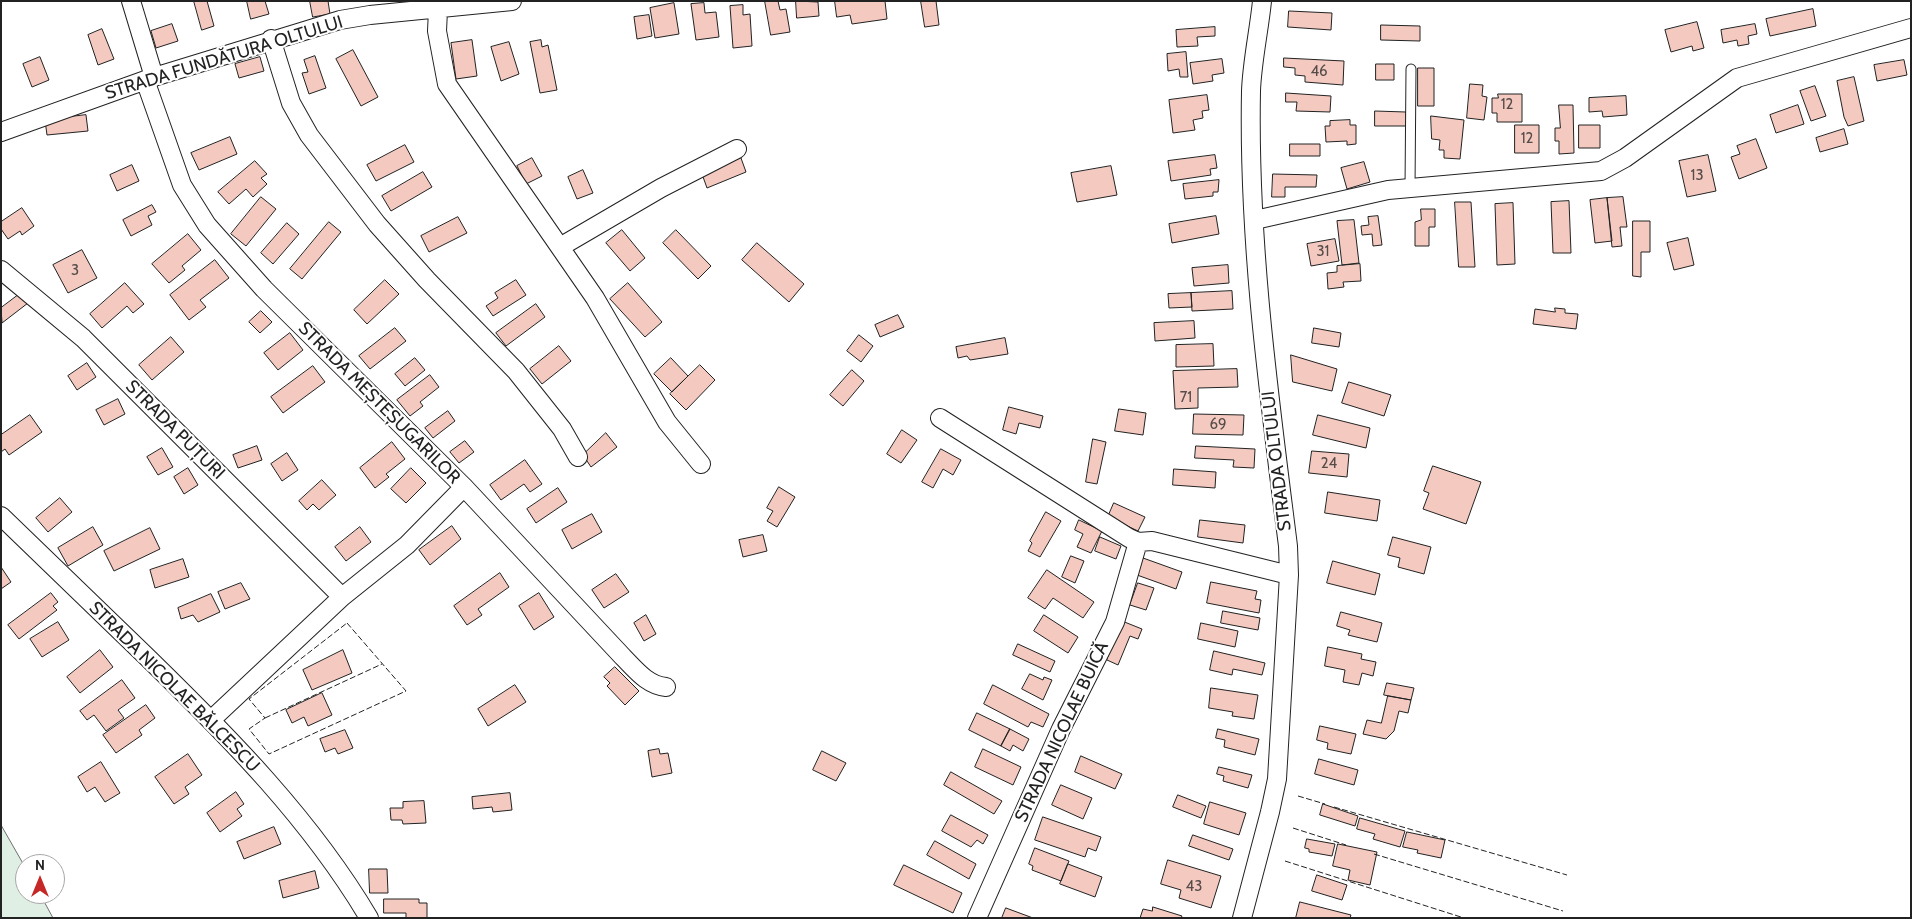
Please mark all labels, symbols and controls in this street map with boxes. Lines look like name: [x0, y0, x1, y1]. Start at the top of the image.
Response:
street label: STRADA FUNDĂTURA OLTULUI: [103, 12, 345, 104]
house number: 46: [1310, 63, 1328, 81]
house number: 12: [1501, 96, 1513, 114]
house number: 12: [1521, 130, 1533, 148]
house number: 13: [1690, 167, 1704, 185]
house number: 31: [1316, 243, 1330, 261]
house number: 3: [71, 262, 79, 280]
street label: STRADA MEȘTEȘUGARILOR: [294, 318, 464, 488]
street label: STRADA PUȚURI: [121, 376, 229, 484]
house number: 71: [1180, 389, 1192, 407]
street label: STRADA OLTULUI: [1258, 390, 1296, 532]
house number: 69: [1209, 416, 1227, 434]
house number: 24: [1321, 455, 1337, 473]
street label: STRADA NICOLAE BĂLCESCU: [84, 597, 264, 777]
street label: STRADA NICOLAE BUICĂ: [1011, 638, 1113, 826]
north arrow: [15, 854, 65, 904]
text: N: [35, 856, 45, 874]
house number: 43: [1186, 878, 1202, 896]

